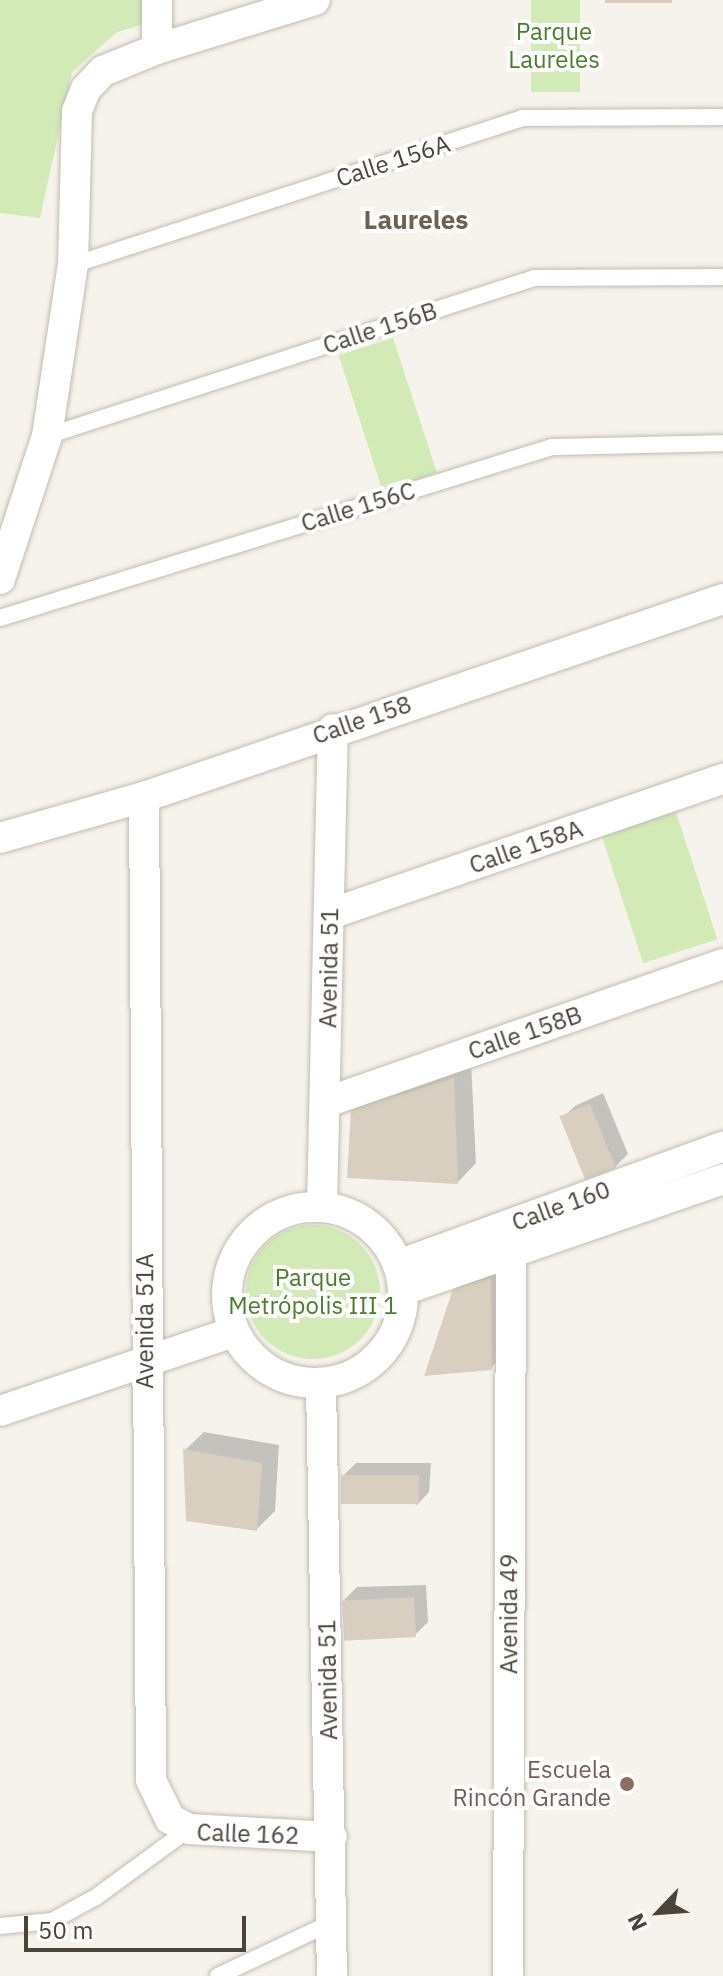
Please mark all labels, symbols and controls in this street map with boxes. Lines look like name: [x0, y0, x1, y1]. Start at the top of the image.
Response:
park label: Parque Laureles: [508, 18, 600, 74]
street label: Calle 156A: [332, 129, 454, 193]
district label: Laureles: [364, 204, 468, 236]
street label: Calle 156B: [319, 296, 441, 360]
street label: Calle 156C: [298, 476, 418, 538]
street label: Calle 158: [309, 690, 415, 750]
street label: Calle 158A: [465, 814, 587, 880]
street label: Avenida 51: [314, 907, 344, 1029]
street label: Calle 158B: [464, 1000, 586, 1066]
street label: Calle 160: [508, 1175, 614, 1237]
street label: Avenida 51A: [131, 1253, 159, 1389]
park label: Parque Metrópolis III 1: [228, 1264, 398, 1320]
street label: Avenida 49: [495, 1554, 523, 1674]
street label: Avenida 51: [313, 1619, 343, 1741]
place label: Escuela Rincón Grande: [452, 1756, 611, 1812]
marker: Escuela Rincón Grande: [618, 1775, 636, 1793]
street label: Calle 162: [196, 1818, 300, 1850]
north arrow: [619, 1872, 699, 1952]
scale bar: [28, 1900, 250, 1950]
text: N: [620, 1909, 653, 1936]
text: 50 m: [38, 1914, 93, 1946]

